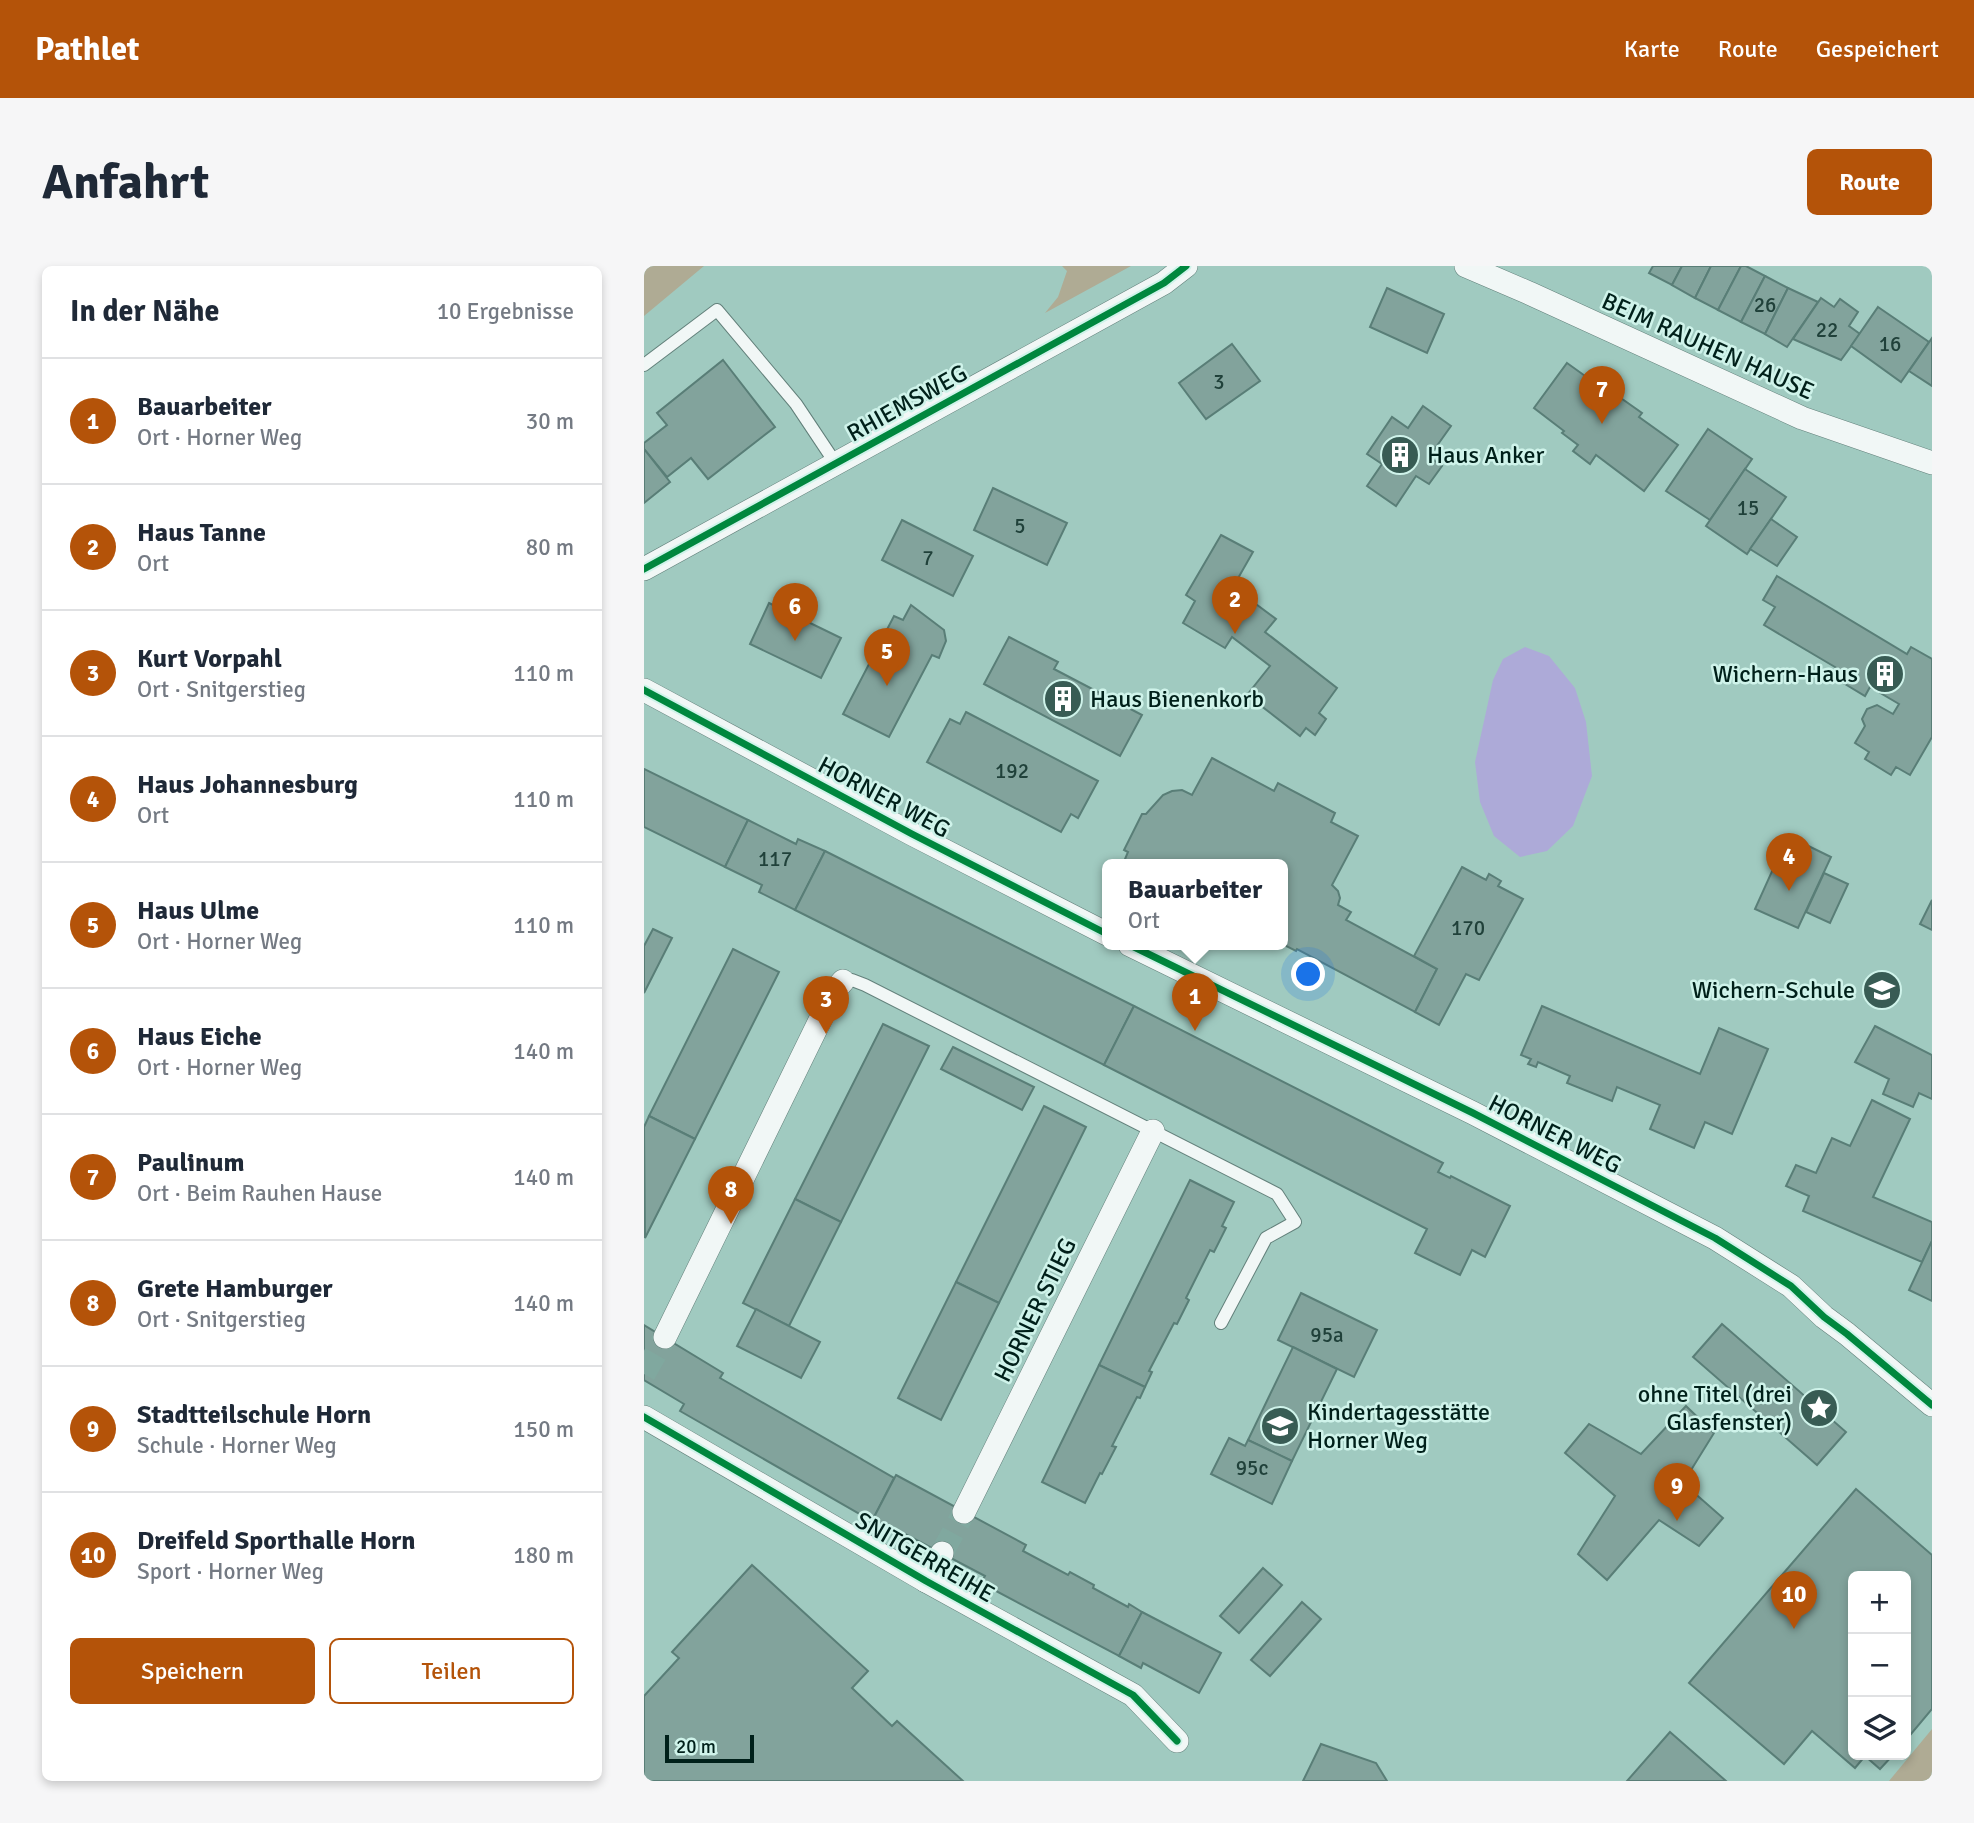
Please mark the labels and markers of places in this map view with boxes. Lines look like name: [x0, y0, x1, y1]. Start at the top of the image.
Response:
pin: 7: [1579, 366, 1625, 424]
building icon: Haus Anker: [1379, 434, 1421, 476]
place label: Haus Anker: [1427, 440, 1545, 470]
pin: 2: [1212, 576, 1258, 634]
pin: 6: [772, 583, 818, 641]
pin: 5: [864, 628, 910, 686]
building icon: Wichern-Haus: [1864, 653, 1906, 695]
place label: Wichern-Haus: [1712, 659, 1858, 689]
building icon: Haus Bienenkorb: [1042, 678, 1084, 720]
place label: Haus Bienenkorb: [1090, 684, 1264, 714]
pin: 4: [1766, 833, 1812, 891]
school or university icon: Wichern-Schule: [1861, 969, 1903, 1011]
pin: 1: [1172, 973, 1218, 1031]
place label: Wichern-Schule: [1692, 975, 1855, 1005]
pin: 3: [803, 976, 849, 1034]
pin: 8: [708, 1166, 754, 1224]
place label: ohne Titel (drei Glasfenster): [1638, 1379, 1792, 1437]
place icon: ohne Titel (drei Glasfenster): [1798, 1387, 1840, 1429]
place label: Kindertagesstätte Horner Weg: [1307, 1397, 1490, 1455]
school or university icon: Kindertagesstätte Horner Weg: [1259, 1405, 1301, 1447]
pin: 9: [1654, 1463, 1700, 1521]
pin: 10: [1771, 1571, 1817, 1629]

